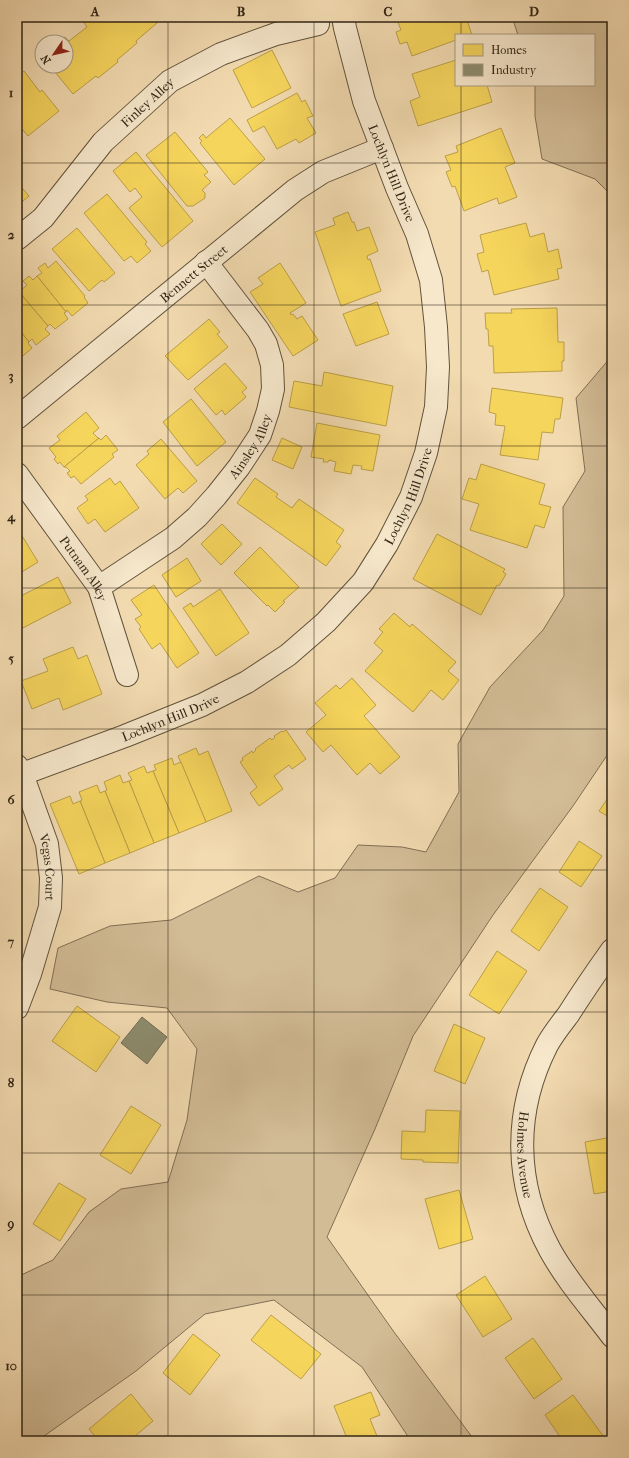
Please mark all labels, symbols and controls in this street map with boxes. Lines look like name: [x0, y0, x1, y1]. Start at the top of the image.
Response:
text: A: [90, 4, 100, 19]
text: B: [237, 4, 246, 19]
text: C: [384, 4, 393, 19]
text: D: [529, 4, 539, 19]
north arrow: [34, 34, 74, 74]
legend: [455, 34, 595, 86]
text: Homes: [491, 43, 527, 57]
text: N: [38, 52, 54, 66]
text: Industry: [491, 63, 537, 77]
street label: Finley Alley: [118, 73, 178, 130]
text: 1: [9, 85, 14, 100]
street label: Lochlyn Hill Drive: [365, 122, 418, 225]
text: 2: [8, 227, 15, 242]
street label: Bennett Street: [157, 242, 231, 306]
text: 3: [8, 368, 14, 384]
street label: Ainsley Alley: [225, 411, 275, 482]
street label: Lochlyn Hill Drive: [381, 446, 435, 547]
text: 4: [6, 509, 16, 525]
street label: Putnam Alley: [56, 533, 110, 604]
text: 5: [8, 651, 14, 666]
street label: Lochlyn Hill Drive: [119, 690, 222, 745]
text: 6: [7, 792, 15, 807]
street label: Vegas Court: [36, 831, 58, 901]
text: 7: [7, 934, 15, 949]
text: 8: [8, 1075, 15, 1090]
street label: Holmes Avenue: [514, 1110, 536, 1200]
text: 9: [7, 1216, 15, 1232]
text: 10: [5, 1358, 17, 1373]

